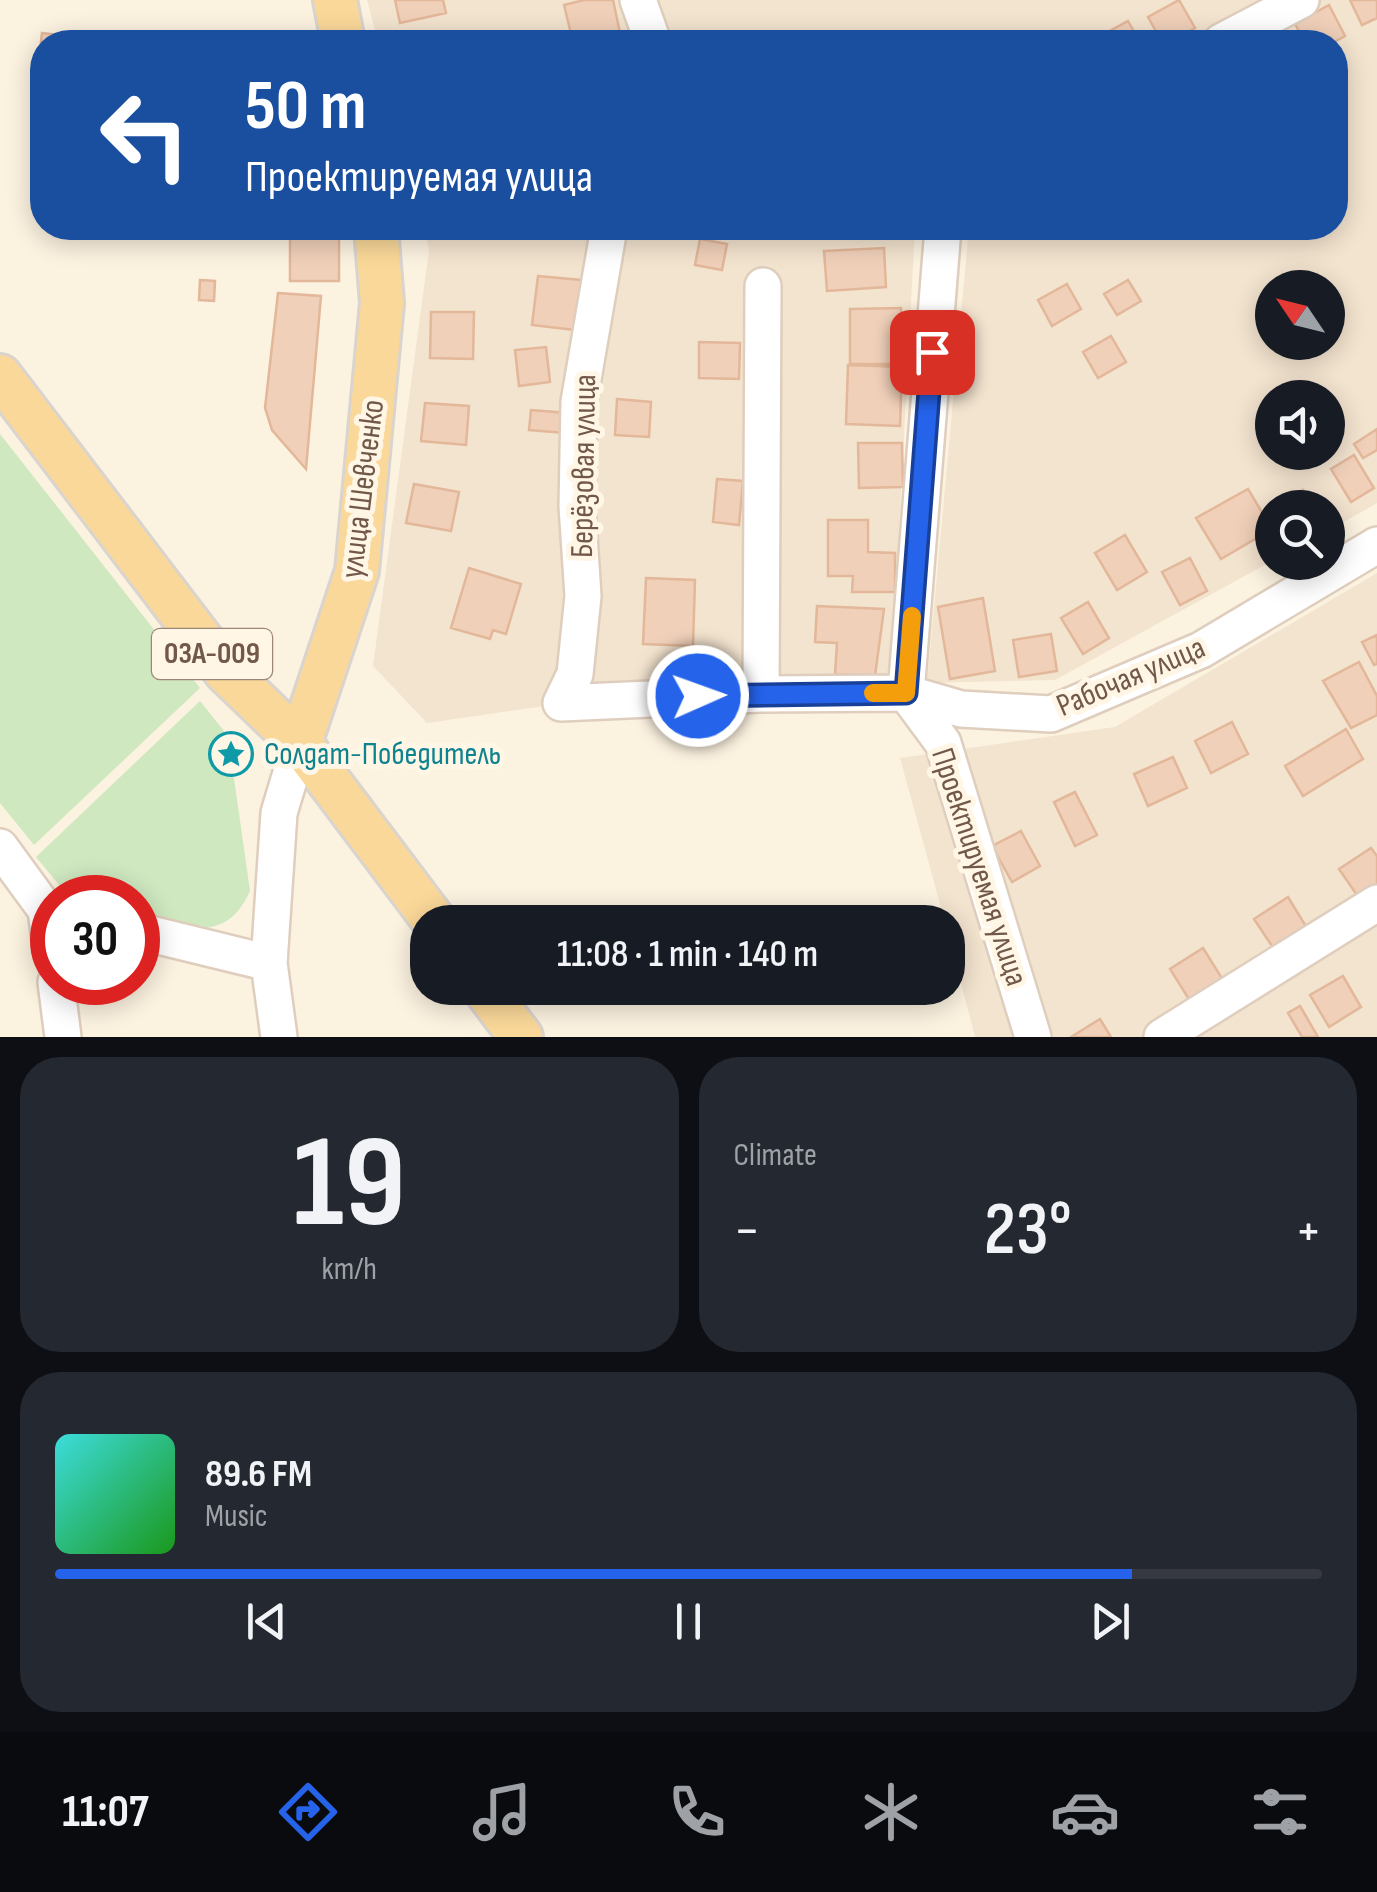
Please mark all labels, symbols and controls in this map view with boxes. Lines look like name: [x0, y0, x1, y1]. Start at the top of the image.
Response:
text: 50 m: [245, 65, 366, 149]
icon: left: [80, 70, 210, 200]
text: Проектируемая улица: [245, 150, 593, 205]
north arrow: [1255, 270, 1345, 360]
map controls: [1255, 270, 1345, 580]
pin: [890, 310, 975, 395]
icon: arrive: [905, 325, 960, 380]
street label: Берёзовая улица: [563, 374, 605, 558]
button: sound: [1255, 380, 1345, 470]
street label: улица Шевченко: [333, 397, 393, 581]
button: search: [1255, 490, 1345, 580]
street label: Рабочая улица: [1051, 628, 1211, 726]
road number: 03А-009: [152, 629, 272, 679]
position arrow: [646, 644, 750, 748]
place icon: Солдат-Победитель: [208, 731, 254, 777]
place label: Солдат-Победитель: [264, 735, 501, 774]
street label: Проектируемая улица: [922, 743, 1036, 991]
speed limit sign: 30: [30, 875, 160, 1005]
text: 11:08 · 1 min · 140 m: [557, 932, 818, 977]
text: 19: [293, 1107, 406, 1263]
text: Climate: [734, 1136, 817, 1175]
text: 23°: [984, 1185, 1072, 1276]
text: −: [734, 1198, 760, 1265]
text: +: [1295, 1198, 1322, 1265]
text: km/h: [322, 1250, 377, 1289]
text: 89.6 FM: [205, 1452, 312, 1497]
text: Music: [205, 1497, 268, 1536]
icon: previous: [239, 1594, 294, 1649]
icon: pause: [661, 1594, 716, 1649]
icon: next: [1083, 1594, 1138, 1649]
icon: directions: [273, 1777, 343, 1847]
icon: music: [467, 1777, 537, 1847]
icon: phone: [662, 1777, 732, 1847]
icon: climate: [856, 1777, 926, 1847]
icon: car: [1050, 1777, 1120, 1847]
icon: filters: [1245, 1777, 1315, 1847]
text: 11:07: [62, 1785, 149, 1840]

